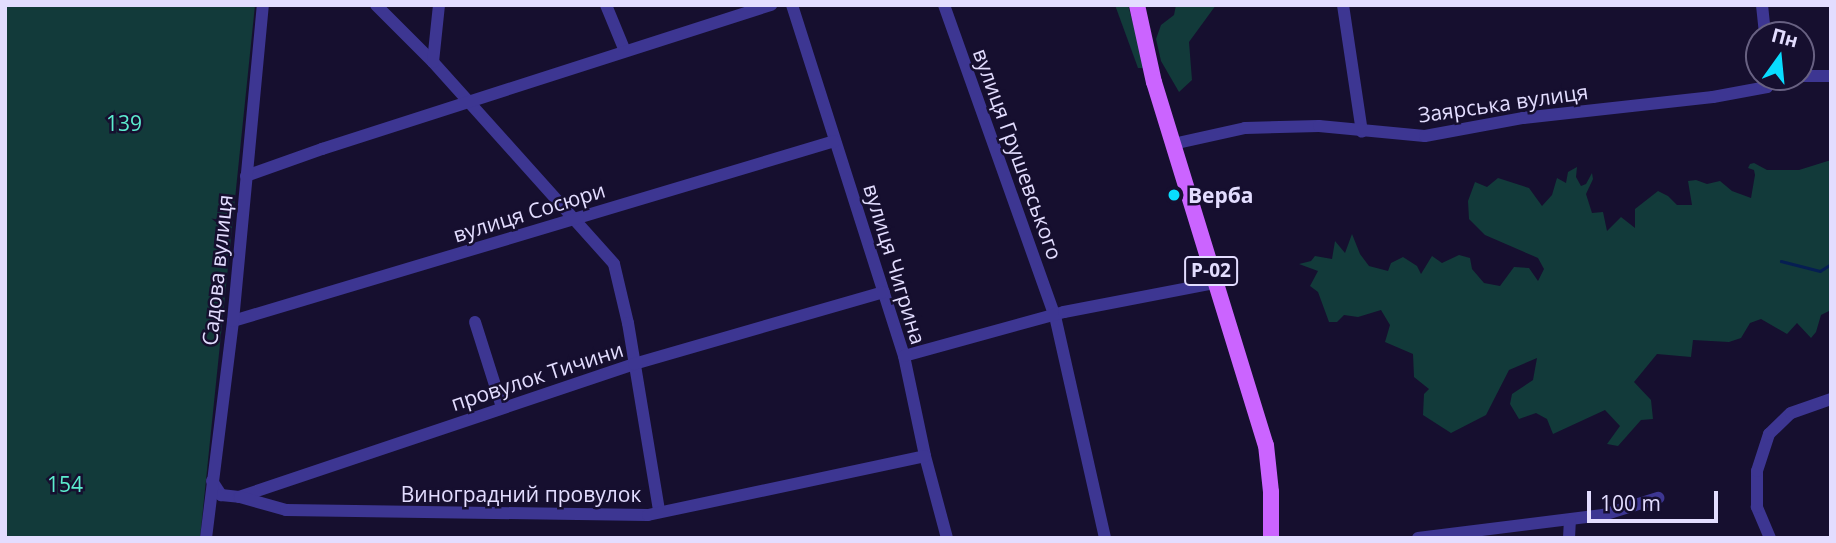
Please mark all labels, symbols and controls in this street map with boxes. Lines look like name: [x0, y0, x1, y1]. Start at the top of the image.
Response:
north arrow: [1745, 21, 1815, 91]
text: Пн: [1769, 22, 1801, 54]
street label: вулиця Грушевського: [968, 45, 1068, 263]
street label: Заярська вулиця: [1416, 79, 1590, 127]
park label: 139: [106, 110, 142, 136]
street label: вулиця Сосюри: [450, 177, 608, 247]
street label: вулиця Чигрина: [859, 181, 931, 347]
place label: Верба: [1188, 182, 1254, 208]
marker: Верба: [1166, 187, 1182, 203]
street label: Садова вулиця: [197, 193, 237, 347]
road number: Р-02: [1183, 256, 1239, 286]
street label: провулок Тичини: [448, 336, 626, 416]
park label: 154: [47, 471, 83, 497]
scale bar: [1591, 476, 1722, 520]
street label: Виноградний провулок: [401, 481, 641, 507]
text: 100 m: [1600, 489, 1661, 517]

